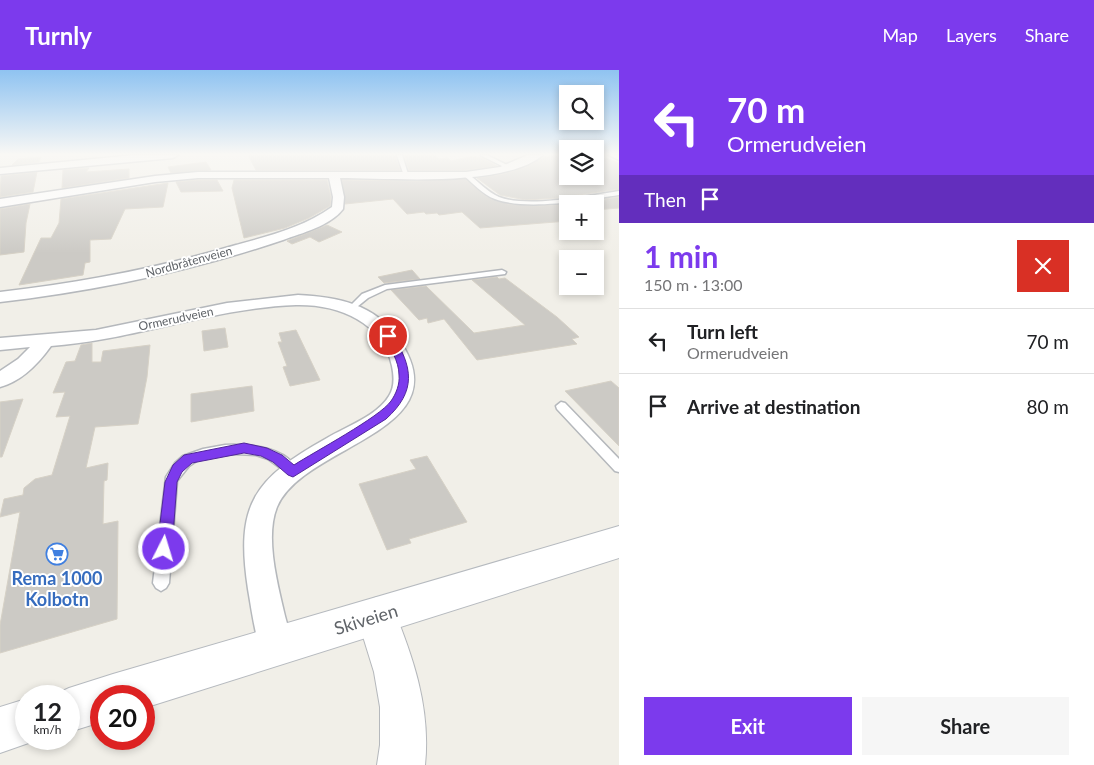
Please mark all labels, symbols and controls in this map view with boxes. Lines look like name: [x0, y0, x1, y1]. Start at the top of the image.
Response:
text: Turnly: [25, 21, 92, 50]
text: Map: [882, 24, 918, 46]
text: Layers: [946, 24, 997, 46]
text: Share: [1025, 24, 1069, 46]
map controls: [559, 85, 604, 295]
button: search: [559, 85, 604, 130]
text: 70 m: [727, 88, 805, 130]
icon: left: [644, 90, 709, 155]
text: Ormerudveien: [727, 130, 867, 157]
button: layers: [559, 140, 604, 185]
icon: arrive: [696, 185, 724, 213]
text: Then: [644, 188, 686, 211]
button: +: [559, 195, 604, 240]
text: 1 min: [644, 238, 718, 274]
button: close: [1017, 240, 1069, 292]
street label: Nordbråtenveien: [144, 243, 234, 280]
button: −: [559, 250, 604, 295]
text: 150 m · 13:00: [644, 275, 743, 294]
street label: Ormerudveien: [137, 303, 215, 334]
pin: [367, 315, 409, 357]
text: Turn left: [687, 320, 758, 343]
icon: arrive: [374, 322, 402, 350]
icon: left: [644, 327, 672, 355]
text: 70 m: [1026, 330, 1069, 353]
text: Ormerudveien: [687, 343, 788, 362]
icon: arrive: [644, 392, 672, 420]
text: Arrive at destination: [687, 395, 860, 418]
text: 80 m: [1026, 395, 1069, 418]
position arrow: [137, 522, 189, 574]
supermarket icon: Rema 1000 Kolbotn: [45, 542, 69, 566]
place label: Rema 1000 Kolbotn: [12, 567, 102, 610]
street label: Skiveien: [331, 599, 400, 639]
speed limit sign: 20: [90, 685, 155, 750]
text: 12: [33, 696, 62, 726]
button: Exit: [644, 697, 852, 755]
button: Share: [862, 697, 1069, 755]
text: km/h: [33, 722, 62, 737]

